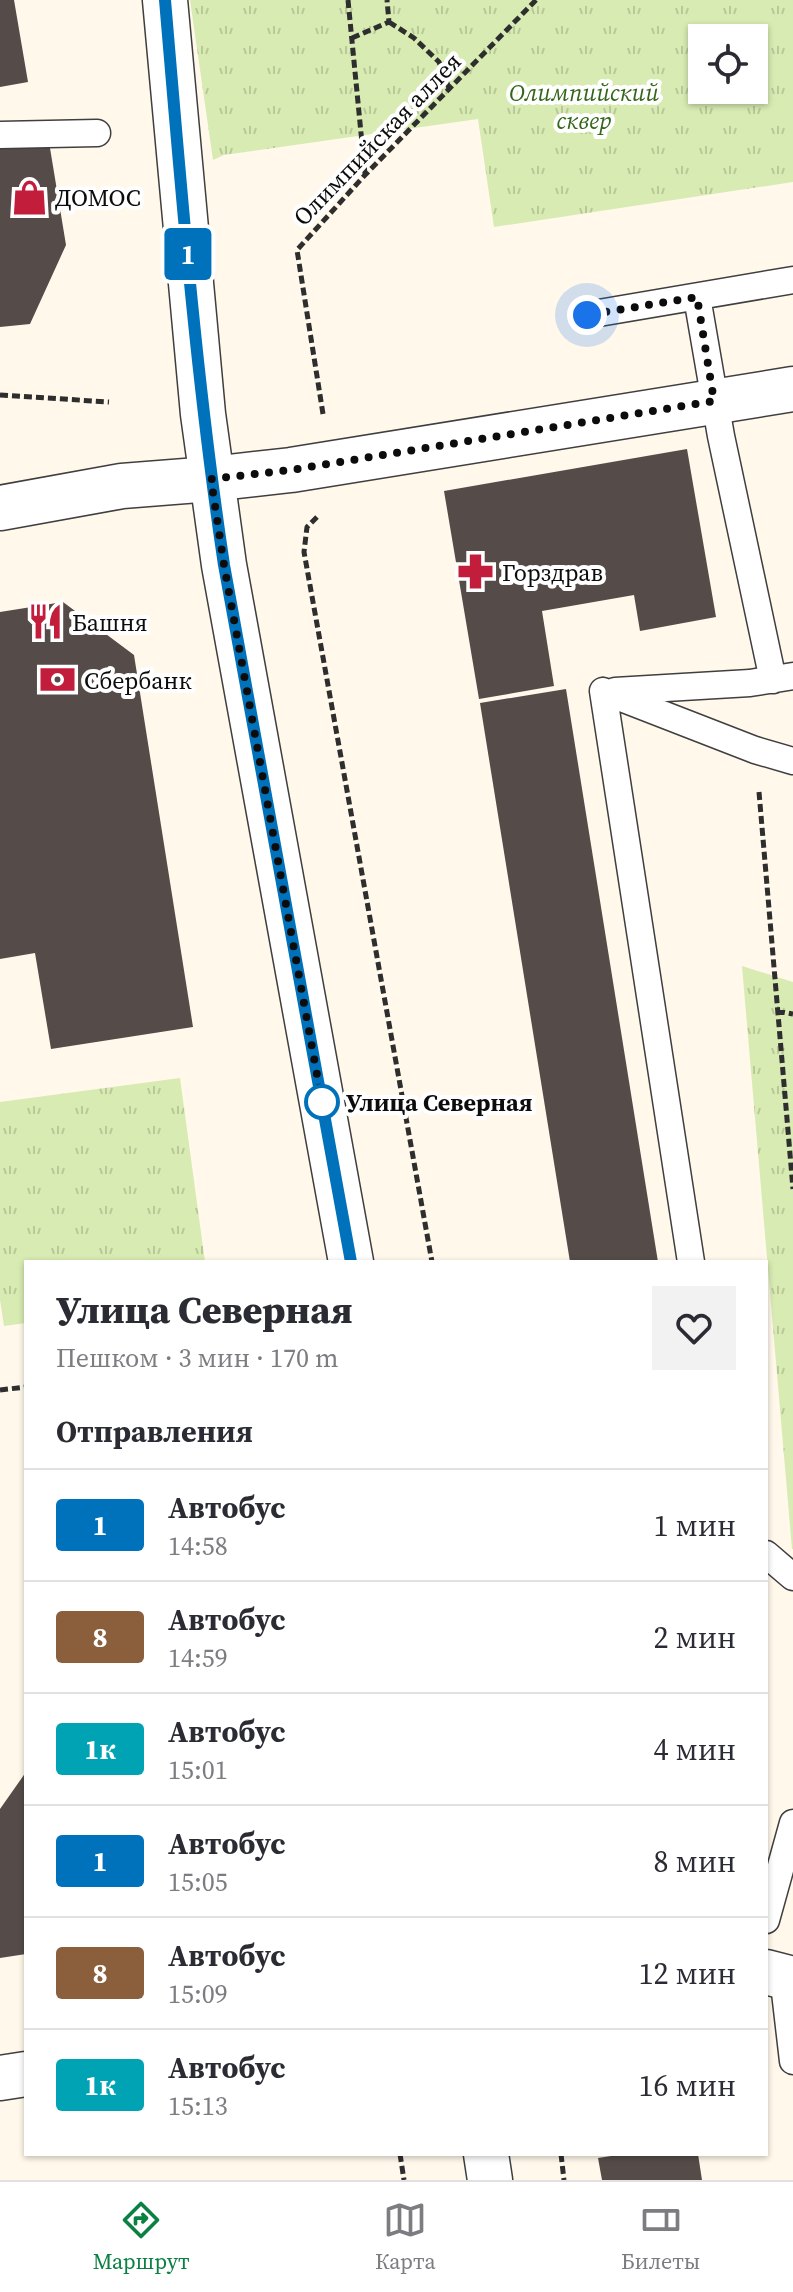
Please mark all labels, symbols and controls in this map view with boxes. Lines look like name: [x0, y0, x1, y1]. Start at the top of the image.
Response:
map controls: [688, 24, 768, 104]
button: locate: [688, 24, 768, 104]
street label: Олимпийская аллея: [286, 45, 468, 233]
park label: Олимпийский сквер: [509, 76, 659, 137]
shop icon: ДОМОС: [10, 178, 48, 216]
place label: ДОМОС: [55, 181, 141, 214]
line badge: 1: [162, 228, 214, 280]
text: 1: [180, 235, 196, 273]
your location: [567, 295, 607, 335]
pharmacy icon: Горздрав: [457, 553, 495, 591]
place label: Горздрав: [502, 556, 603, 589]
restaurant icon: Башня: [27, 603, 65, 641]
place label: Башня: [72, 606, 147, 639]
bank icon: Сбербанк: [39, 661, 77, 699]
place label: Сбербанк: [84, 664, 192, 697]
marker: Улица Северная: [305, 1085, 339, 1119]
place label: Улица Северная: [346, 1086, 533, 1119]
text: Улица Северная: [56, 1284, 353, 1336]
button: heart: [652, 1286, 736, 1370]
text: Пешком · 3 мин · 170 m: [56, 1340, 338, 1376]
text: Отправления: [56, 1411, 253, 1452]
text: Автобус: [168, 1487, 286, 1528]
text: 1 мин: [653, 1505, 736, 1546]
text: 1: [92, 1506, 108, 1544]
text: 14:58: [168, 1528, 228, 1564]
text: Автобус: [168, 1599, 286, 1640]
text: 2 мин: [653, 1617, 736, 1658]
text: 8: [92, 1618, 108, 1656]
text: 14:59: [168, 1640, 228, 1676]
text: Автобус: [168, 1711, 286, 1752]
text: 4 мин: [653, 1729, 736, 1770]
text: 1к: [84, 1730, 116, 1768]
text: 15:01: [168, 1752, 228, 1788]
text: Автобус: [168, 1823, 286, 1864]
text: 8 мин: [653, 1841, 736, 1882]
text: 1: [92, 1842, 108, 1880]
text: 15:05: [168, 1864, 228, 1900]
text: Автобус: [168, 1935, 286, 1976]
text: 12 мин: [638, 1953, 736, 1994]
text: 8: [92, 1954, 108, 1992]
text: 15:09: [168, 1976, 228, 2012]
text: Автобус: [168, 2047, 286, 2088]
text: 16 мин: [638, 2065, 736, 2106]
text: 1к: [84, 2066, 116, 2104]
text: 15:13: [168, 2088, 228, 2124]
tab: Маршрут: [93, 2198, 190, 2276]
tab: Карта: [375, 2198, 436, 2276]
tab: Билеты: [621, 2198, 700, 2276]

